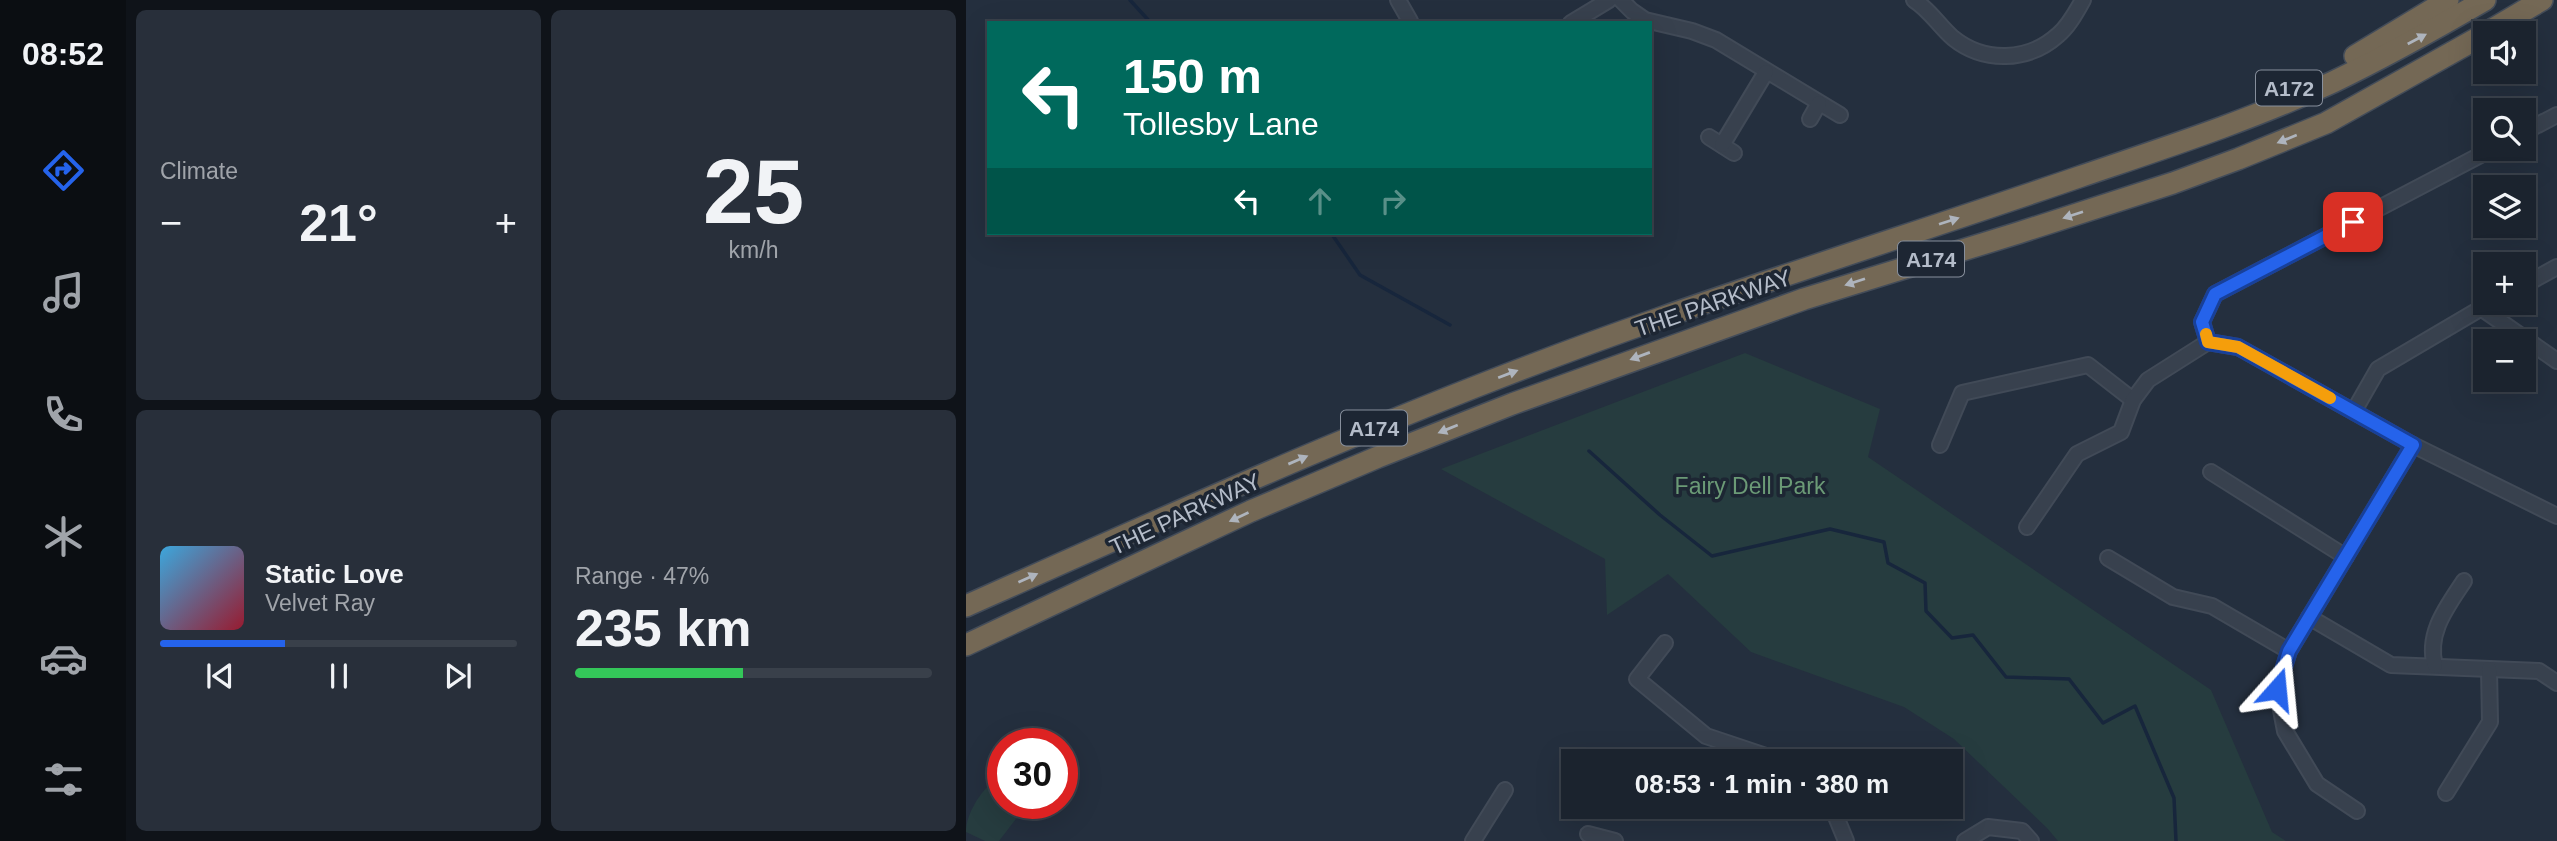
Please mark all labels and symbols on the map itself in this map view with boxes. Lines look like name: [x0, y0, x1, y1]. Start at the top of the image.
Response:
one-way arrow: [2407, 33, 2426, 45]
road number: A172: [2256, 70, 2322, 106]
one-way arrow: [2276, 133, 2297, 144]
pin: [2323, 192, 2383, 252]
one-way arrow: [2062, 211, 2083, 221]
one-way arrow: [1938, 216, 1959, 226]
road number: A174: [1898, 242, 1964, 276]
street label: THE PARKWAY: [1632, 264, 1794, 342]
one-way arrow: [1845, 278, 1866, 288]
one-way arrow: [1630, 351, 1651, 362]
one-way arrow: [1498, 369, 1519, 380]
road number: A174: [1341, 410, 1407, 446]
one-way arrow: [1438, 423, 1459, 434]
one-way arrow: [1287, 455, 1308, 466]
street label: THE PARKWAY: [1106, 468, 1264, 560]
park label: Fairy Dell Park: [1675, 473, 1826, 499]
one-way arrow: [1229, 511, 1249, 522]
one-way arrow: [1018, 572, 1038, 584]
position arrow: [2240, 652, 2314, 726]
speed limit sign: 30: [987, 728, 1078, 819]

